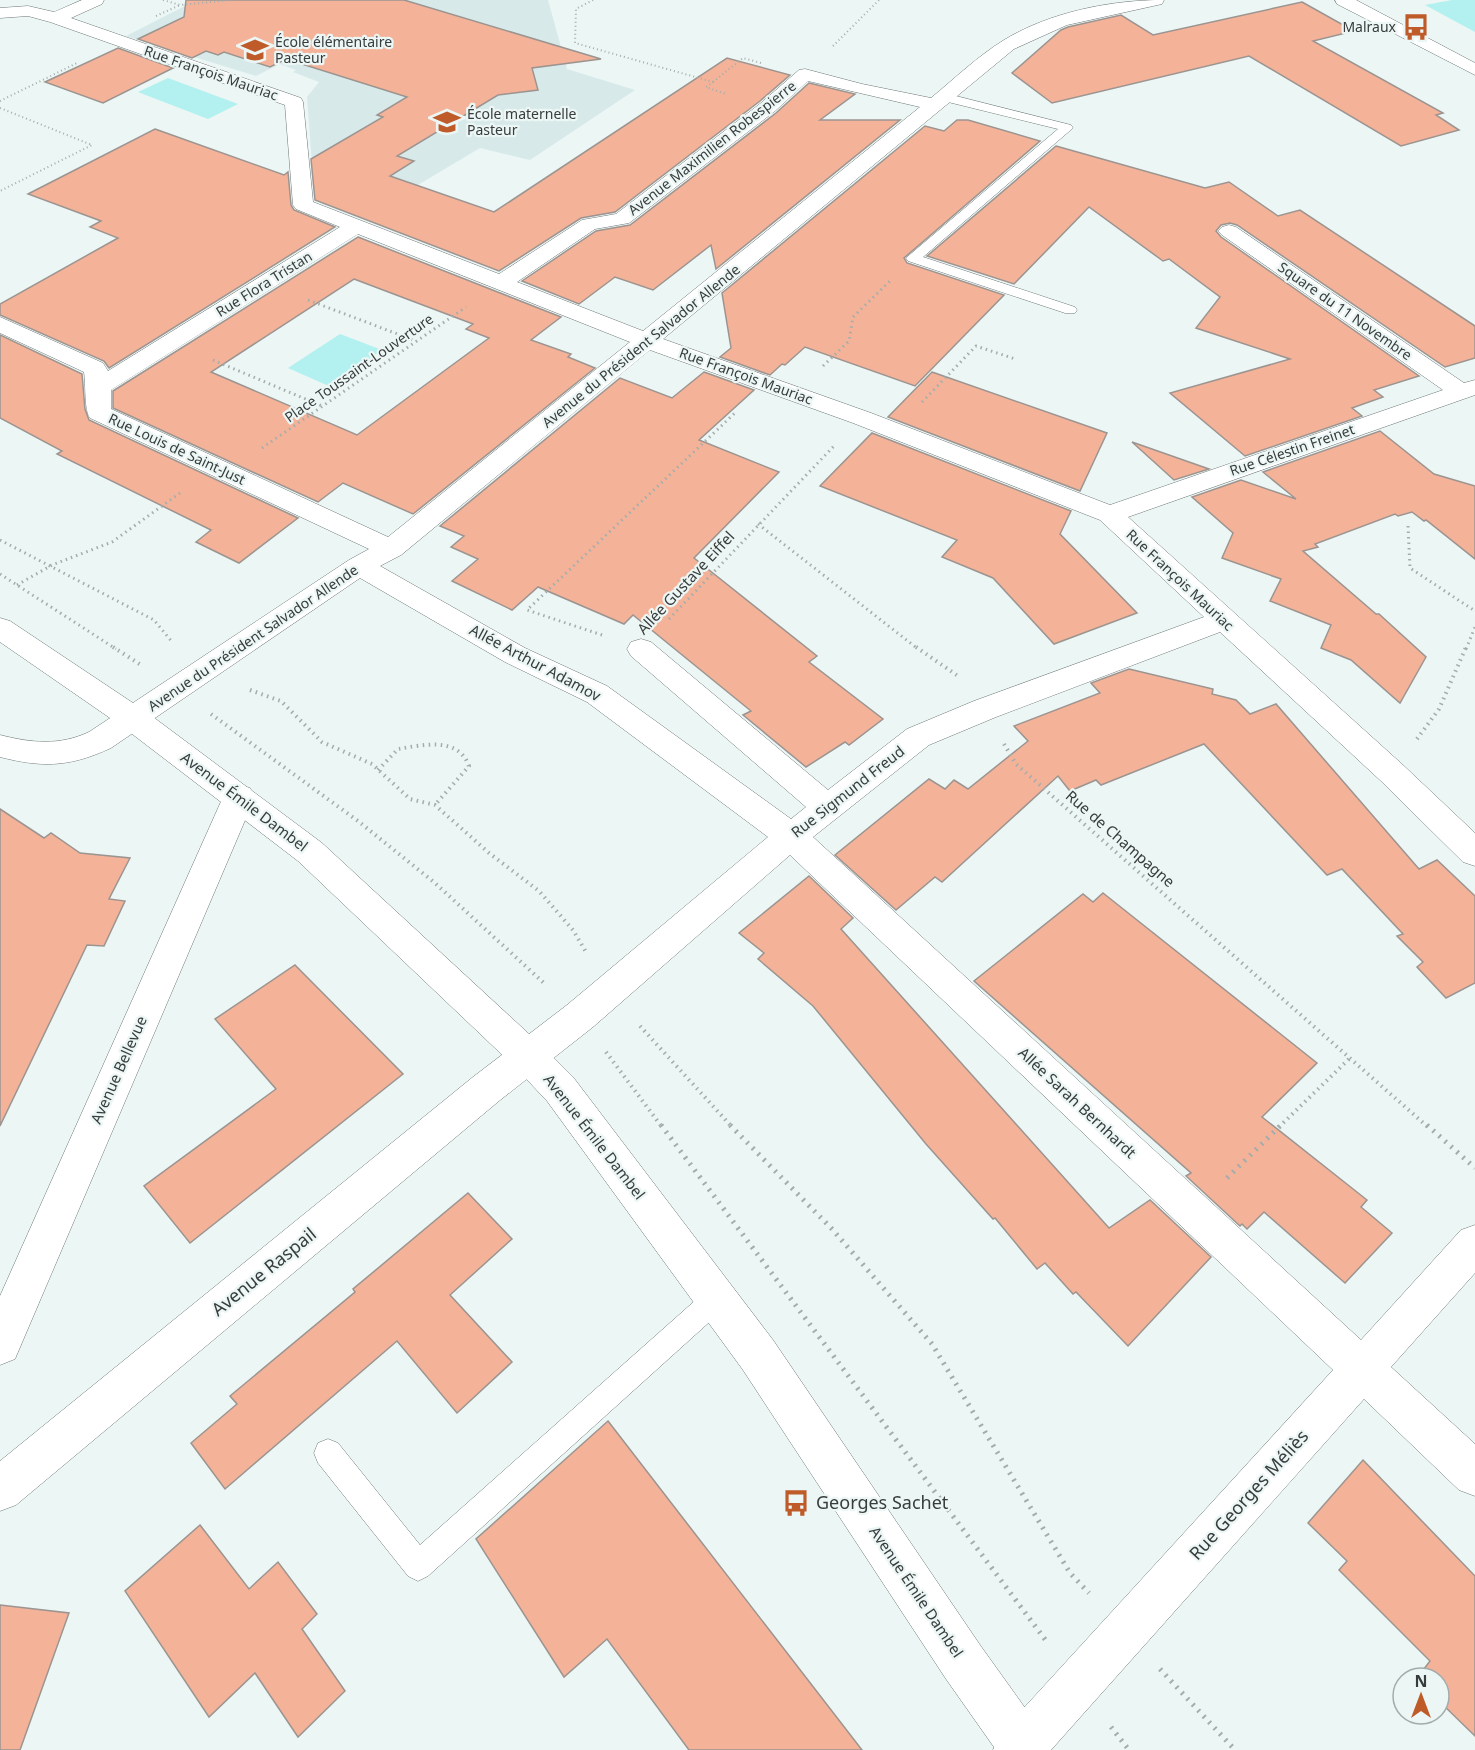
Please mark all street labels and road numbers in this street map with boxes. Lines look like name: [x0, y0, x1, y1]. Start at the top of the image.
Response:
street label: Rue François Mauriac: [142, 41, 281, 104]
street label: Avenue Maximilien Robespierre: [624, 76, 800, 219]
street label: Rue Flora Tristan: [212, 246, 315, 321]
street label: Square du 11 Novembre: [1275, 257, 1416, 364]
street label: Avenue du Président Salvador Allende: [538, 260, 744, 432]
street label: Place Toussaint-Louverture: [281, 309, 437, 426]
street label: Rue François Mauriac: [677, 343, 816, 409]
street label: Rue Louis de Saint-Just: [106, 408, 249, 489]
street label: Rue Célestin Freinet: [1227, 419, 1357, 480]
street label: Rue François Mauriac: [1122, 525, 1238, 635]
street label: Allée Gustave Eiffel: [632, 526, 738, 638]
street label: Avenue du Président Salvador Allende: [144, 560, 362, 715]
street label: Allée Arthur Adamov: [466, 619, 605, 705]
street label: Rue Sigmund Freud: [787, 741, 908, 842]
street label: Avenue Émile Dambel: [177, 747, 312, 856]
street label: Rue de Champagne: [1062, 785, 1179, 891]
street label: Avenue Bellevue: [85, 1013, 151, 1127]
street label: Allée Sarah Bernhardt: [1014, 1042, 1141, 1163]
street label: Avenue Émile Dambel: [540, 1070, 650, 1203]
street label: Avenue Raspail: [206, 1222, 321, 1321]
street label: Rue Georges Méliès: [1183, 1424, 1313, 1565]
street label: Avenue Émile Dambel: [865, 1522, 968, 1661]

